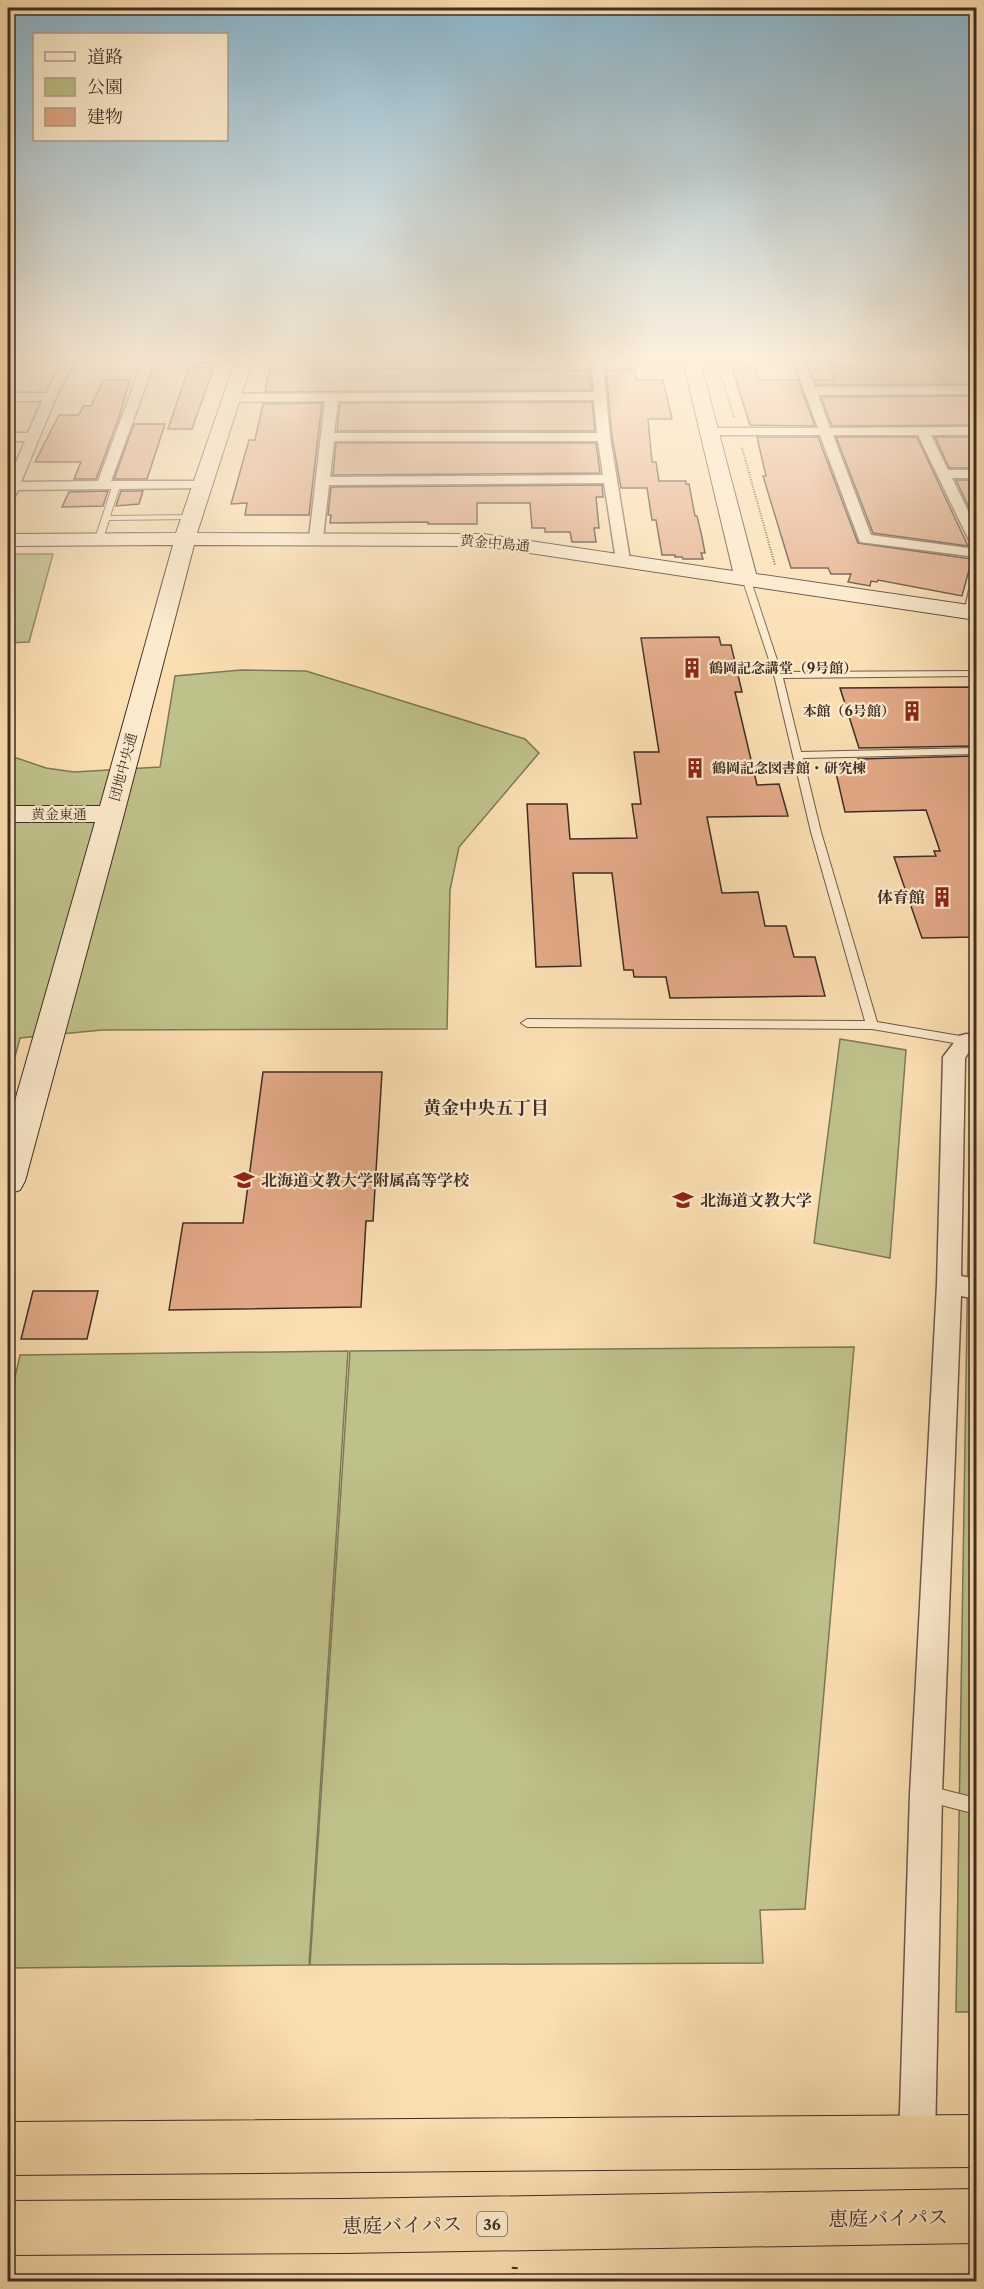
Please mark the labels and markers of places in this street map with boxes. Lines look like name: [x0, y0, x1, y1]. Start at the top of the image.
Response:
building icon: 鶴岡記念講堂（9号館）: [680, 656, 704, 680]
place label: 鶴岡記念講堂（9号館）: [709, 659, 857, 677]
building icon: 本館（6号館）: [900, 699, 924, 723]
place label: 本館（6号館）: [803, 702, 895, 720]
building icon: 鶴岡記念図書館・研究棟: [683, 756, 707, 780]
place label: 鶴岡記念図書館・研究棟: [712, 759, 866, 777]
building icon: 体育館: [930, 885, 954, 909]
place label: 体育館: [877, 887, 925, 907]
school or university icon: 北海道文教大学附属高等学校: [232, 1168, 256, 1192]
place label: 北海道文教大学附属高等学校: [261, 1170, 470, 1190]
school or university icon: 北海道文教大学: [671, 1188, 695, 1212]
place label: 北海道文教大学: [700, 1190, 812, 1210]

